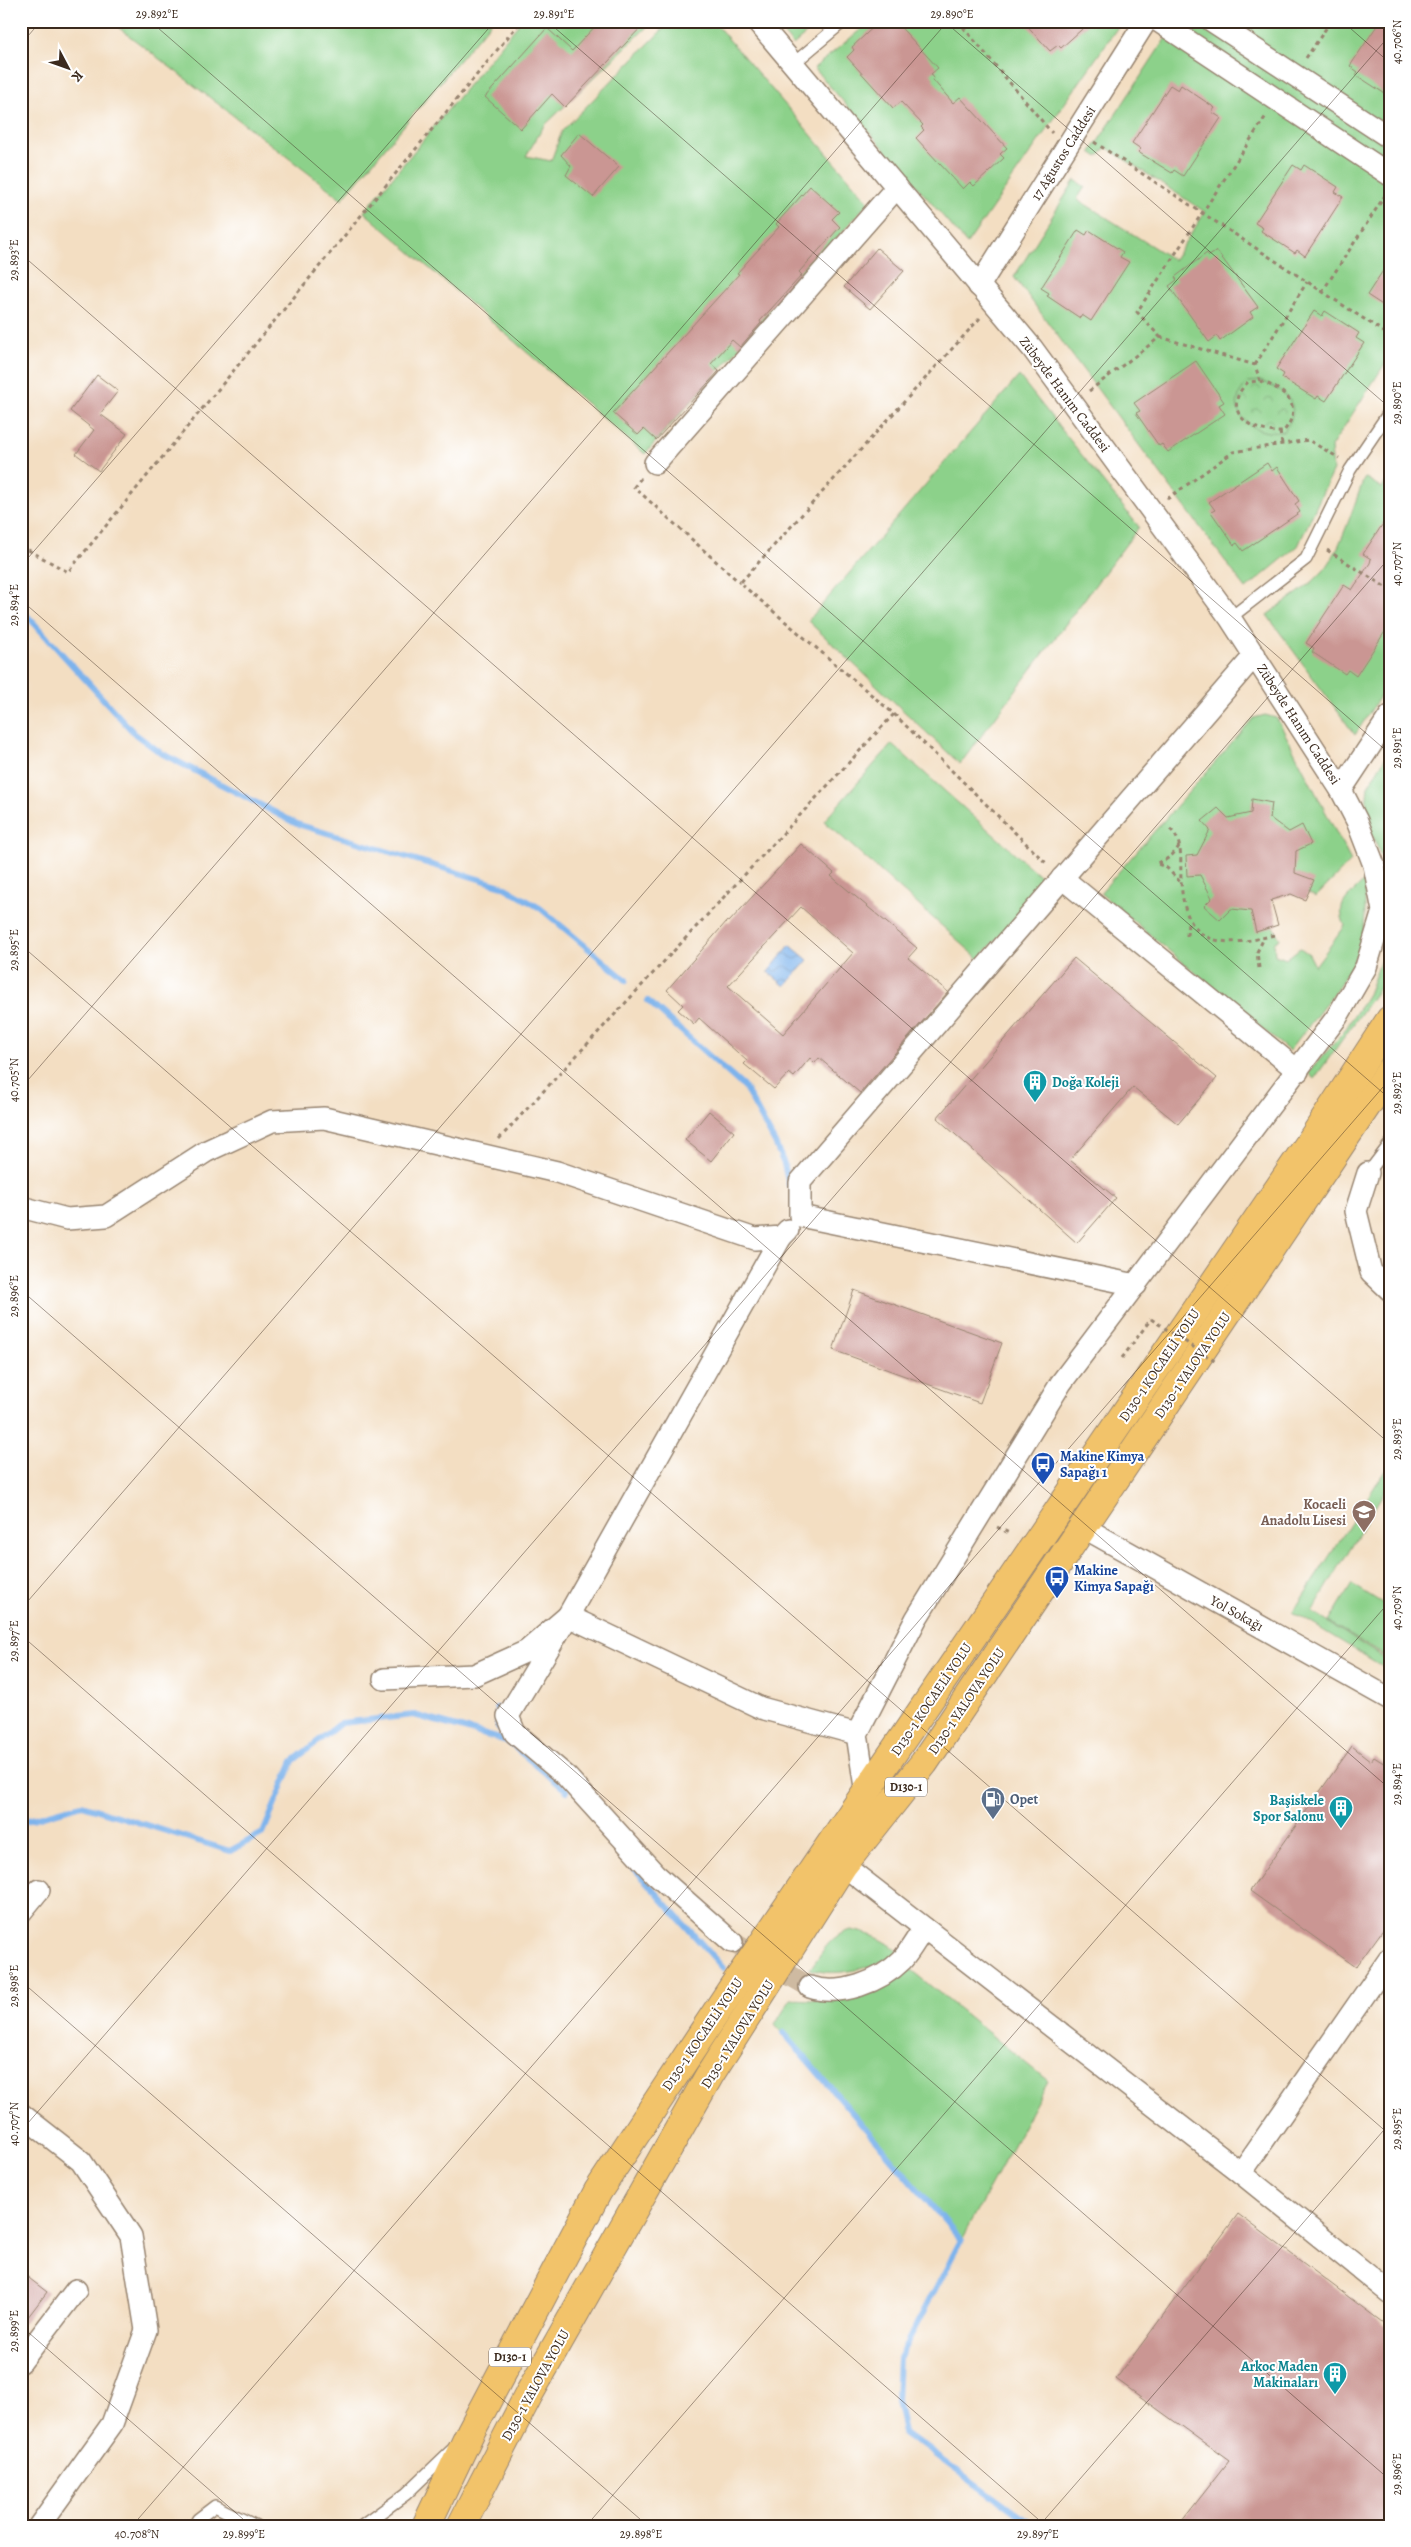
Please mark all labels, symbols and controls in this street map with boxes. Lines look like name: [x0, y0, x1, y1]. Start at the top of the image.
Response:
text: 29.892°E: [136, 6, 178, 22]
text: 29.891°E: [534, 6, 574, 22]
text: 29.890°E: [930, 6, 974, 22]
text: 40.706°N: [1389, 19, 1405, 64]
north arrow: [42, 42, 92, 92]
text: K: [67, 66, 88, 87]
street label: 17 Ağustos Caddesi: [1027, 102, 1100, 204]
text: 29.893°E: [6, 239, 22, 281]
street label: Zübeyde Hanım Caddesi: [1015, 333, 1114, 456]
text: 29.890°E: [1389, 381, 1405, 425]
text: 40.707°N: [1389, 542, 1405, 586]
text: 29.894°E: [6, 584, 22, 626]
street label: Zübeyde Hanım Caddesi: [1252, 660, 1345, 788]
text: 29.891°E: [1389, 728, 1405, 768]
text: 29.895°E: [6, 929, 22, 971]
text: 40.705°N: [6, 1057, 22, 1102]
building icon: Doğa Koleji: [1022, 1069, 1048, 1103]
text: 29.892°E: [1389, 1072, 1405, 1114]
place label: Doğa Koleji: [1052, 1073, 1119, 1092]
text: 29.896°E: [6, 1275, 22, 1317]
street label: D130-1 KOCAELİ YOLU: [1115, 1305, 1205, 1426]
street label: D130-1 YALOVA YOLU: [1150, 1308, 1235, 1422]
text: 29.893°E: [1389, 1418, 1405, 1460]
place label: Makine Kimya Sapağı 1: [1060, 1447, 1145, 1482]
bus stop icon: Makine Kimya Sapağı 1: [1030, 1451, 1056, 1485]
place label: Kocaeli Anadolu Lisesi: [1260, 1495, 1346, 1530]
school or university icon: Kocaeli Anadolu Lisesi: [1351, 1499, 1377, 1533]
place label: Makine Kimya Sapağı: [1074, 1561, 1154, 1596]
bus stop icon: Makine Kimya Sapağı: [1044, 1565, 1070, 1599]
text: 40.709°N: [1389, 1585, 1405, 1630]
street label: Yol Sokağı: [1206, 1590, 1267, 1636]
text: 29.897°E: [6, 1620, 22, 1662]
street label: D130-1 KOCAELİ YOLU: [887, 1639, 977, 1760]
street label: D130-1 YALOVA YOLU: [924, 1644, 1009, 1758]
text: 29.894°E: [1389, 1763, 1405, 1805]
road number: D130-1: [885, 1778, 927, 1796]
fuel station icon: Opet: [980, 1786, 1006, 1820]
place label: Opet: [1010, 1790, 1038, 1809]
place label: Başiskele Spor Salonu: [1253, 1791, 1325, 1826]
building icon: Başiskele Spor Salonu: [1328, 1795, 1354, 1829]
text: 29.898°E: [6, 1965, 22, 2007]
street label: D130-1 KOCAELİ YOLU: [658, 1974, 748, 2095]
street label: D130-1 YALOVA YOLU: [696, 1976, 779, 2092]
text: 40.707°N: [6, 2102, 22, 2146]
text: 29.895°E: [1389, 2108, 1405, 2150]
text: 29.899°E: [6, 2310, 22, 2352]
street label: D130-1 YALOVA YOLU: [497, 2326, 574, 2444]
road number: D130-1: [489, 2348, 531, 2366]
place label: Arkoc Maden Makinaları: [1240, 2357, 1318, 2392]
building icon: Arkoc Maden Makinaları: [1322, 2361, 1348, 2395]
text: 29.896°E: [1389, 2453, 1405, 2495]
text: 40.708°N: [114, 2526, 160, 2542]
text: 29.899°E: [223, 2526, 265, 2542]
text: 29.898°E: [620, 2526, 662, 2542]
text: 29.897°E: [1017, 2526, 1059, 2542]

